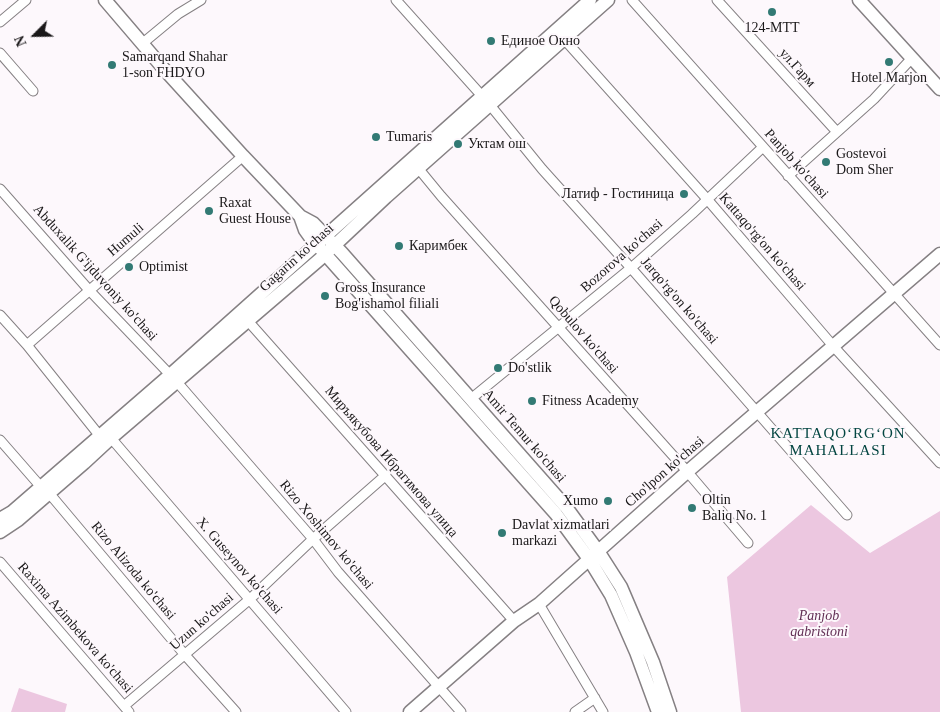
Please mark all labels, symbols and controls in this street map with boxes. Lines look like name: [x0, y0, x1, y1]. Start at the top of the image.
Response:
marker: 124-MTT: [766, 6, 778, 18]
north arrow: [10, 10, 60, 60]
place label: 124-MTT: [744, 20, 800, 36]
text: N: [12, 33, 30, 49]
place label: Единое Окно: [501, 33, 580, 49]
marker: Единое Окно: [485, 35, 497, 47]
street label: ул.Гарм: [775, 45, 819, 91]
place label: Samarqand Shahar 1-son FHDYO: [122, 49, 227, 82]
marker: Hotel Marjon: [883, 56, 895, 68]
marker: Samarqand Shahar 1-son FHDYO: [106, 59, 118, 71]
place label: Hotel Marjon: [851, 70, 927, 86]
street label: Panjob ko'chasi: [760, 126, 832, 202]
place label: Tumaris: [386, 129, 432, 145]
marker: Tumaris: [370, 131, 382, 143]
place label: Уктам ош: [468, 136, 526, 152]
marker: Уктам ош: [452, 138, 464, 150]
place label: Gostevoi Dom Sher: [836, 146, 893, 178]
marker: Gostevoi Dom Sher: [820, 156, 832, 168]
place label: Латиф - Гостиница: [562, 186, 674, 202]
marker: Латиф - Гостиница: [678, 188, 690, 200]
street label: Kattaqo'rg'on ko'chasi: [715, 190, 809, 294]
place label: Raxat Guest House: [219, 195, 291, 228]
street label: Abduxalik G'ijduvoniy ko'chasi: [29, 201, 161, 345]
marker: Raxat Guest House: [203, 205, 215, 217]
street label: Bozorova ko'chasi: [578, 216, 666, 296]
street label: Humuli: [104, 220, 148, 260]
street label: Gagarin ko'chasi: [256, 220, 338, 296]
place label: Каримбек: [409, 238, 468, 254]
marker: Каримбек: [393, 240, 405, 252]
street label: Jarqo'rg'on ko'chasi: [637, 254, 721, 348]
place label: Optimist: [139, 259, 188, 275]
marker: Optimist: [123, 261, 135, 273]
place label: Gross Insurance Bog'ishamol filiali: [335, 280, 439, 312]
marker: Gross Insurance Bog'ishamol filiali: [319, 290, 331, 302]
street label: Qobulov ko'chasi: [545, 293, 621, 377]
place label: Do'stlik: [508, 360, 552, 376]
marker: Do'stlik: [492, 362, 504, 374]
street label: Миръякубова Ибрагимова улица: [321, 383, 461, 541]
street label: Amir Temur ko'chasi: [479, 386, 569, 486]
place label: Fitness Academy: [542, 393, 639, 409]
marker: Fitness Academy: [526, 395, 538, 407]
district label: KATTAQO‘RG‘ON MAHALLASI: [769, 425, 907, 460]
street label: Cho'lpon ko'chasi: [622, 433, 708, 511]
street label: Rizo Xoshimov ko'chasi: [276, 477, 376, 593]
place label: Oltin Baliq No. 1: [702, 492, 767, 524]
place label: Xumo: [563, 493, 598, 509]
marker: Xumo: [602, 495, 614, 507]
marker: Oltin Baliq No. 1: [686, 502, 698, 514]
street label: X. Guseynov ko'chasi: [192, 514, 286, 618]
place label: Davlat xizmatlari markazi: [512, 517, 610, 550]
street label: Rizo Alizoda ko'chasi: [87, 518, 179, 624]
marker: Davlat xizmatlari markazi: [496, 527, 508, 539]
street label: Raxima Azimbekova ko'chasi: [14, 559, 136, 697]
street label: Uzun ko'chasi: [167, 590, 237, 654]
park label: Panjob qabristoni: [790, 608, 848, 640]

